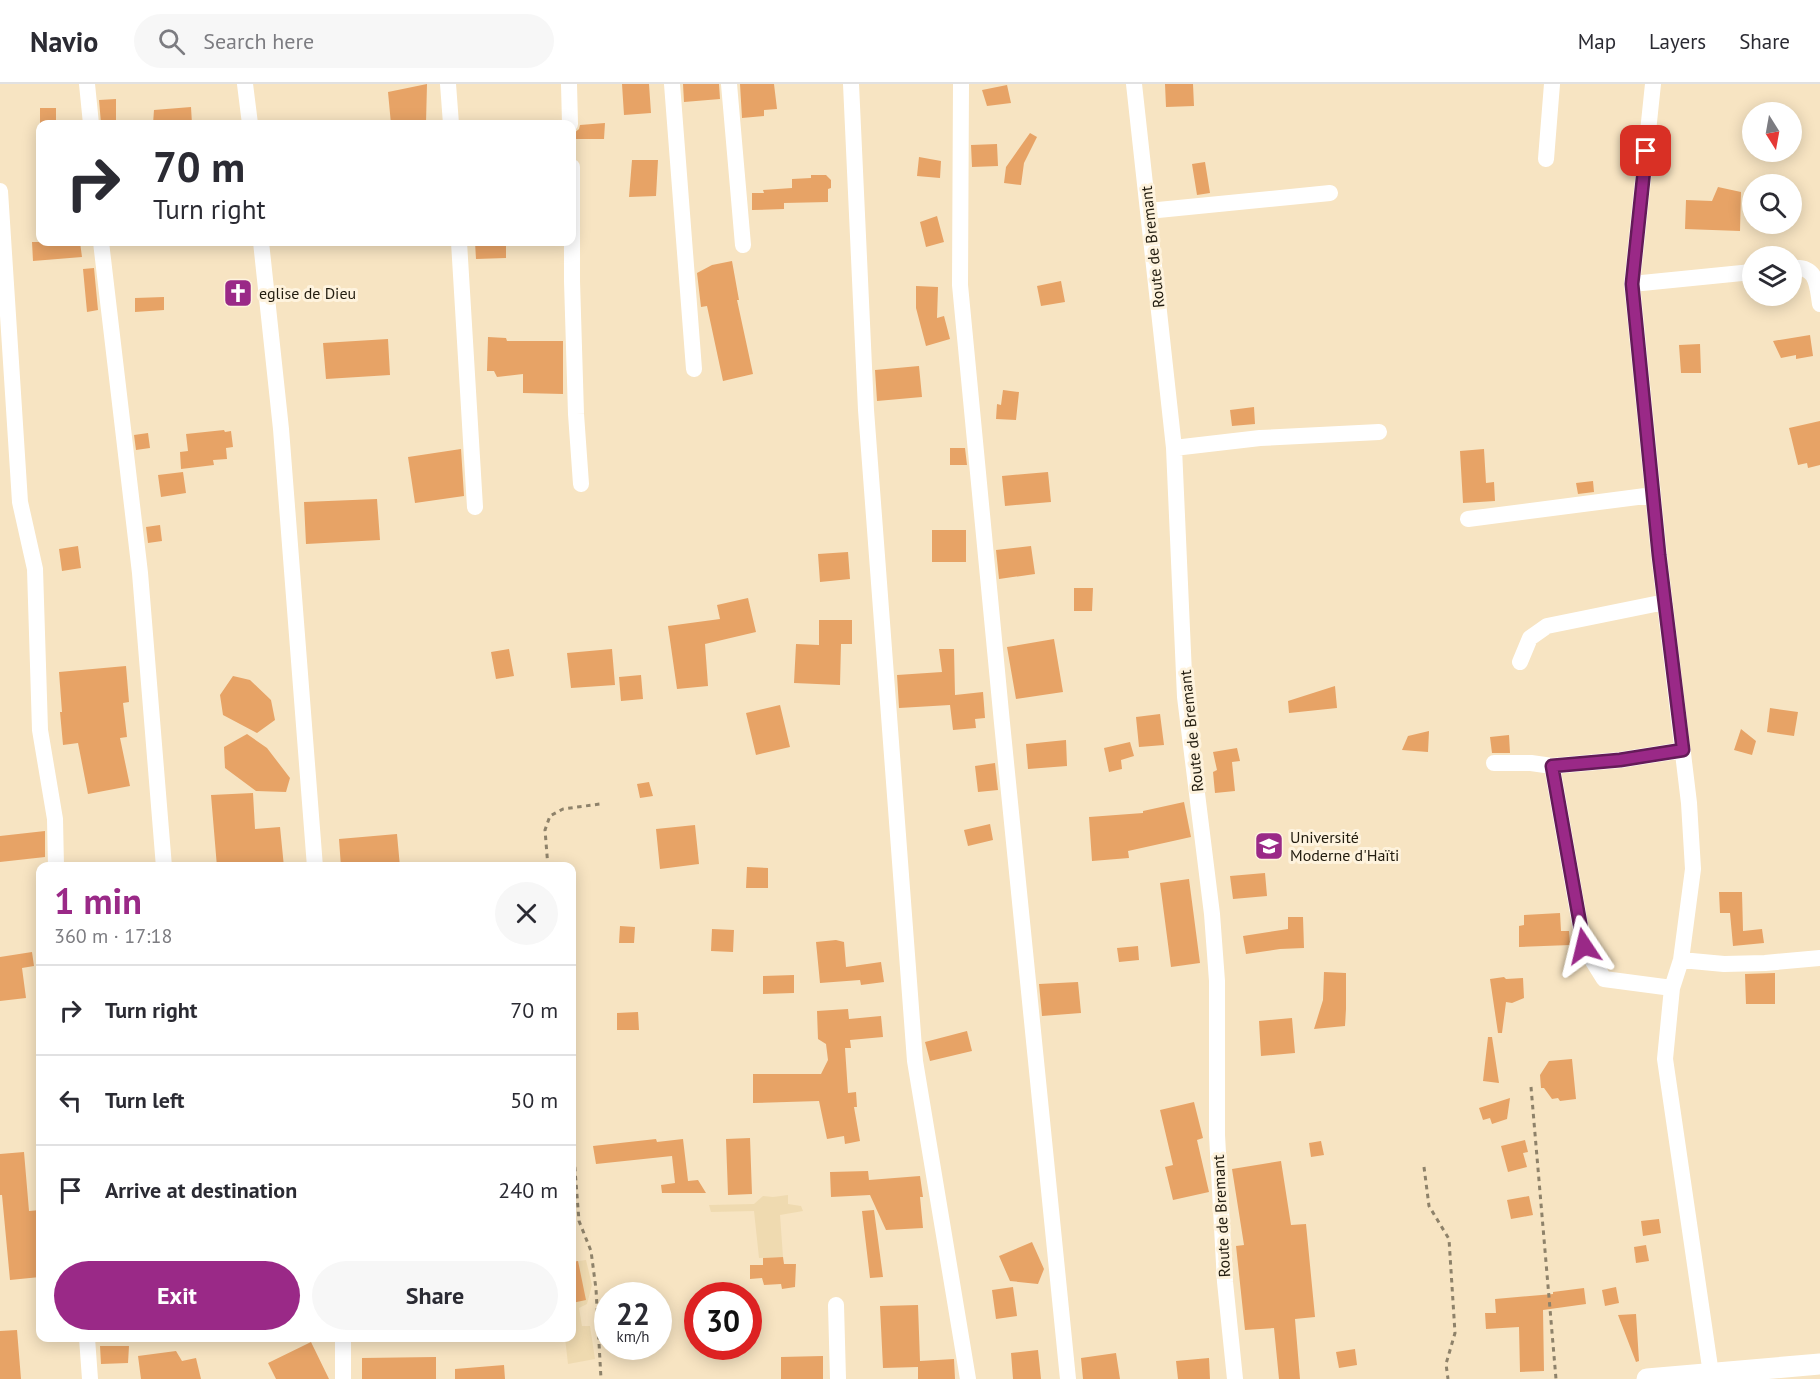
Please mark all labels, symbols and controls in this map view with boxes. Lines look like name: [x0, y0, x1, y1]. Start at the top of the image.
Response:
search box: [134, 14, 554, 68]
text: Navio: [30, 23, 98, 60]
icon: search: [155, 25, 188, 58]
text: Search here: [203, 27, 314, 55]
text: Map: [1578, 28, 1616, 55]
text: Layers: [1649, 28, 1706, 55]
text: Share: [1739, 28, 1790, 55]
north arrow: [1742, 102, 1802, 162]
map controls: [1742, 102, 1802, 306]
pin: [1620, 125, 1671, 176]
icon: arrive: [1629, 134, 1662, 167]
text: 70 m: [153, 139, 245, 194]
icon: right: [54, 144, 132, 222]
button: search: [1742, 174, 1802, 234]
street label: Route de Bremant: [1136, 184, 1168, 309]
text: Turn right: [153, 192, 266, 226]
button: layers: [1742, 246, 1802, 306]
church icon: eglise de Dieu: [222, 277, 254, 309]
place label: eglise de Dieu: [259, 283, 356, 303]
street label: Route de Bremant: [1175, 668, 1207, 793]
place label: Université Moderne d'Haïti: [1290, 827, 1399, 865]
school or university icon: Université Moderne d'Haïti: [1253, 830, 1285, 862]
text: 1 min: [54, 877, 142, 924]
button: close: [495, 882, 558, 945]
position arrow: [1552, 914, 1616, 978]
text: 360 m · 17:18: [54, 923, 172, 949]
icon: right: [54, 994, 87, 1027]
text: Turn right: [105, 996, 197, 1024]
text: 70 m: [510, 996, 558, 1024]
icon: left: [54, 1084, 87, 1117]
text: Turn left: [105, 1086, 185, 1114]
text: 50 m: [510, 1086, 558, 1114]
street label: Route de Bremant: [1208, 1154, 1234, 1278]
icon: arrive: [54, 1174, 87, 1207]
text: Arrive at destination: [105, 1176, 297, 1204]
text: 240 m: [498, 1176, 558, 1204]
button: Exit: [54, 1261, 300, 1330]
button: Share: [312, 1261, 558, 1330]
speed limit sign: 30: [684, 1282, 762, 1360]
text: 22: [616, 1294, 650, 1333]
text: km/h: [617, 1327, 649, 1346]

